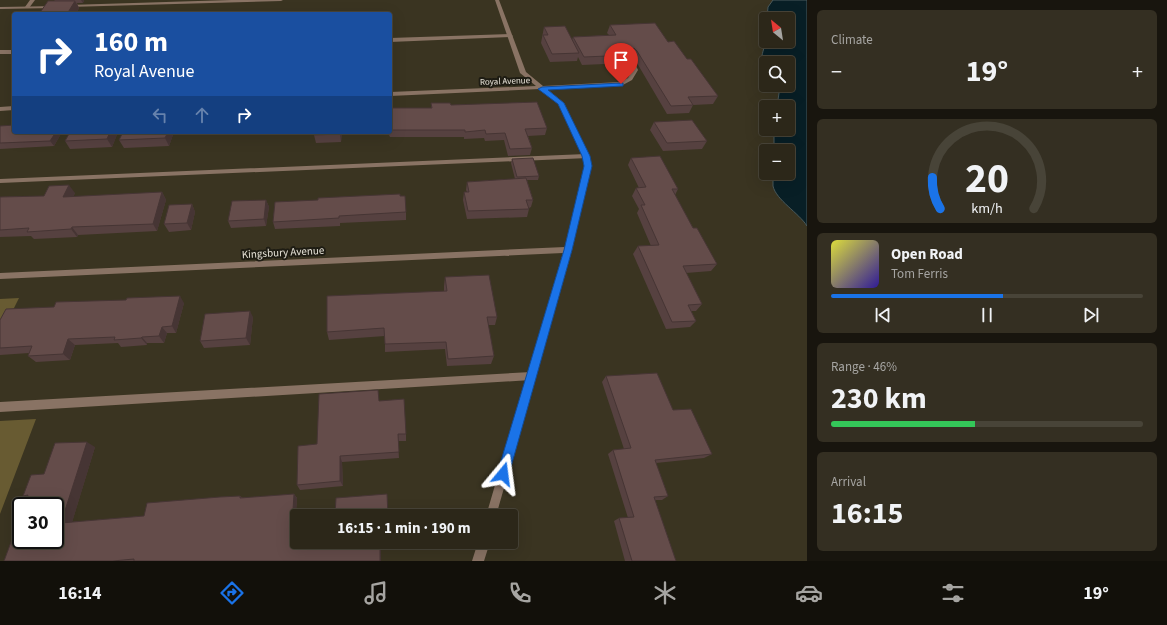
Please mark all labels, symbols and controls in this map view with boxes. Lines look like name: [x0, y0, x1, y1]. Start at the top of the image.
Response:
north arrow: [759, 12, 795, 48]
map controls: [759, 12, 795, 180]
text: 160 m: [94, 22, 168, 62]
icon: right: [28, 28, 80, 80]
text: Climate: [831, 31, 873, 49]
pin: [604, 43, 638, 84]
icon: arrive: [610, 49, 632, 71]
text: 19°: [966, 50, 1008, 93]
button: search: [759, 56, 795, 92]
text: −: [831, 56, 842, 88]
text: +: [1132, 56, 1143, 88]
text: Royal Avenue: [94, 59, 195, 84]
street label: Royal Avenue: [480, 74, 531, 89]
button: +: [759, 100, 795, 136]
icon: left: [149, 104, 171, 126]
icon: ahead: [191, 104, 213, 126]
icon: right: [233, 104, 255, 126]
button: −: [759, 144, 795, 180]
text: 20: [965, 149, 1009, 209]
text: km/h: [971, 198, 1003, 219]
street label: Kingsbury Avenue: [241, 243, 325, 262]
text: Open Road: [891, 244, 963, 265]
text: Tom Ferris: [891, 265, 948, 283]
icon: previous: [872, 304, 894, 326]
icon: pause: [976, 304, 998, 326]
icon: next: [1080, 304, 1102, 326]
text: Range · 46%: [831, 358, 897, 376]
text: 230 km: [831, 377, 927, 420]
position arrow: [482, 453, 524, 495]
text: Arrival: [831, 473, 866, 491]
text: 16:15: [831, 492, 903, 535]
speed limit sign: 30: [12, 497, 64, 549]
text: 16:15 · 1 min · 190 m: [337, 518, 471, 539]
icon: directions: [218, 579, 246, 607]
icon: music: [362, 579, 390, 607]
icon: phone: [506, 579, 534, 607]
icon: climate: [651, 579, 679, 607]
icon: car: [795, 579, 823, 607]
icon: filters: [939, 579, 967, 607]
text: 16:14: [58, 581, 102, 606]
text: 19°: [1083, 581, 1109, 606]

